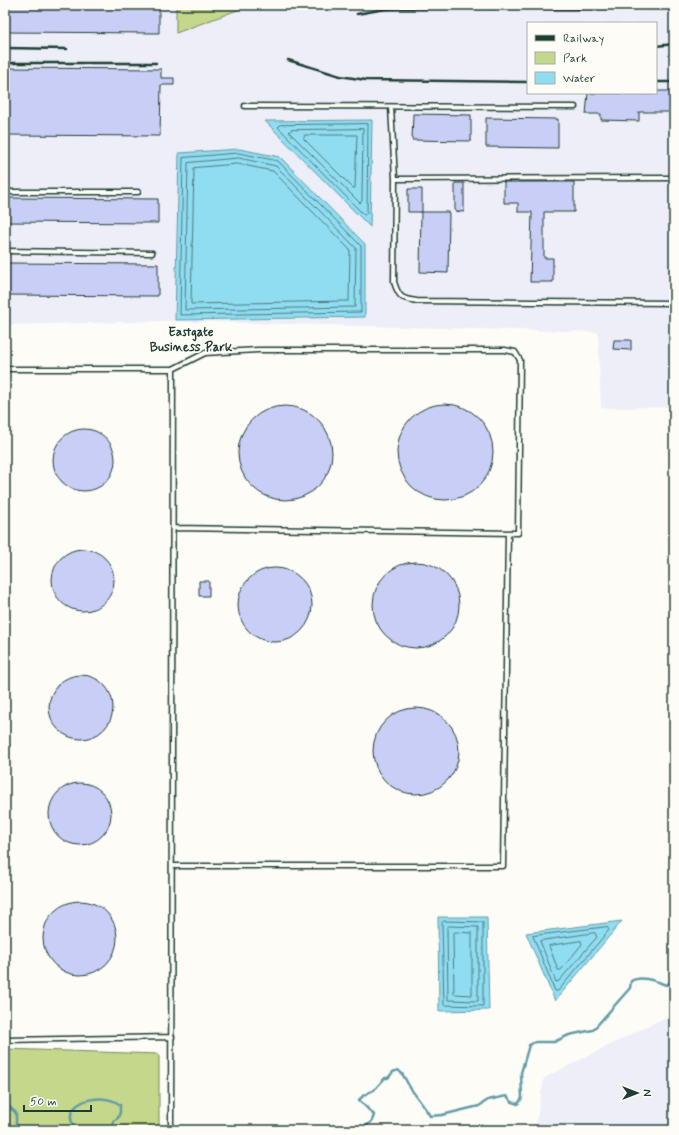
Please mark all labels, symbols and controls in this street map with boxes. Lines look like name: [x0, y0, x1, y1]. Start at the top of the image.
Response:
legend: [527, 22, 657, 94]
text: Railway: [563, 31, 605, 47]
text: Park: [563, 51, 587, 67]
text: Water: [563, 71, 595, 87]
district label: Eastgate Business Park: [150, 324, 233, 356]
north arrow: [617, 1073, 657, 1113]
scale bar: [24, 1087, 91, 1113]
text: N: [639, 1089, 653, 1097]
text: 50 m: [30, 1094, 57, 1110]

